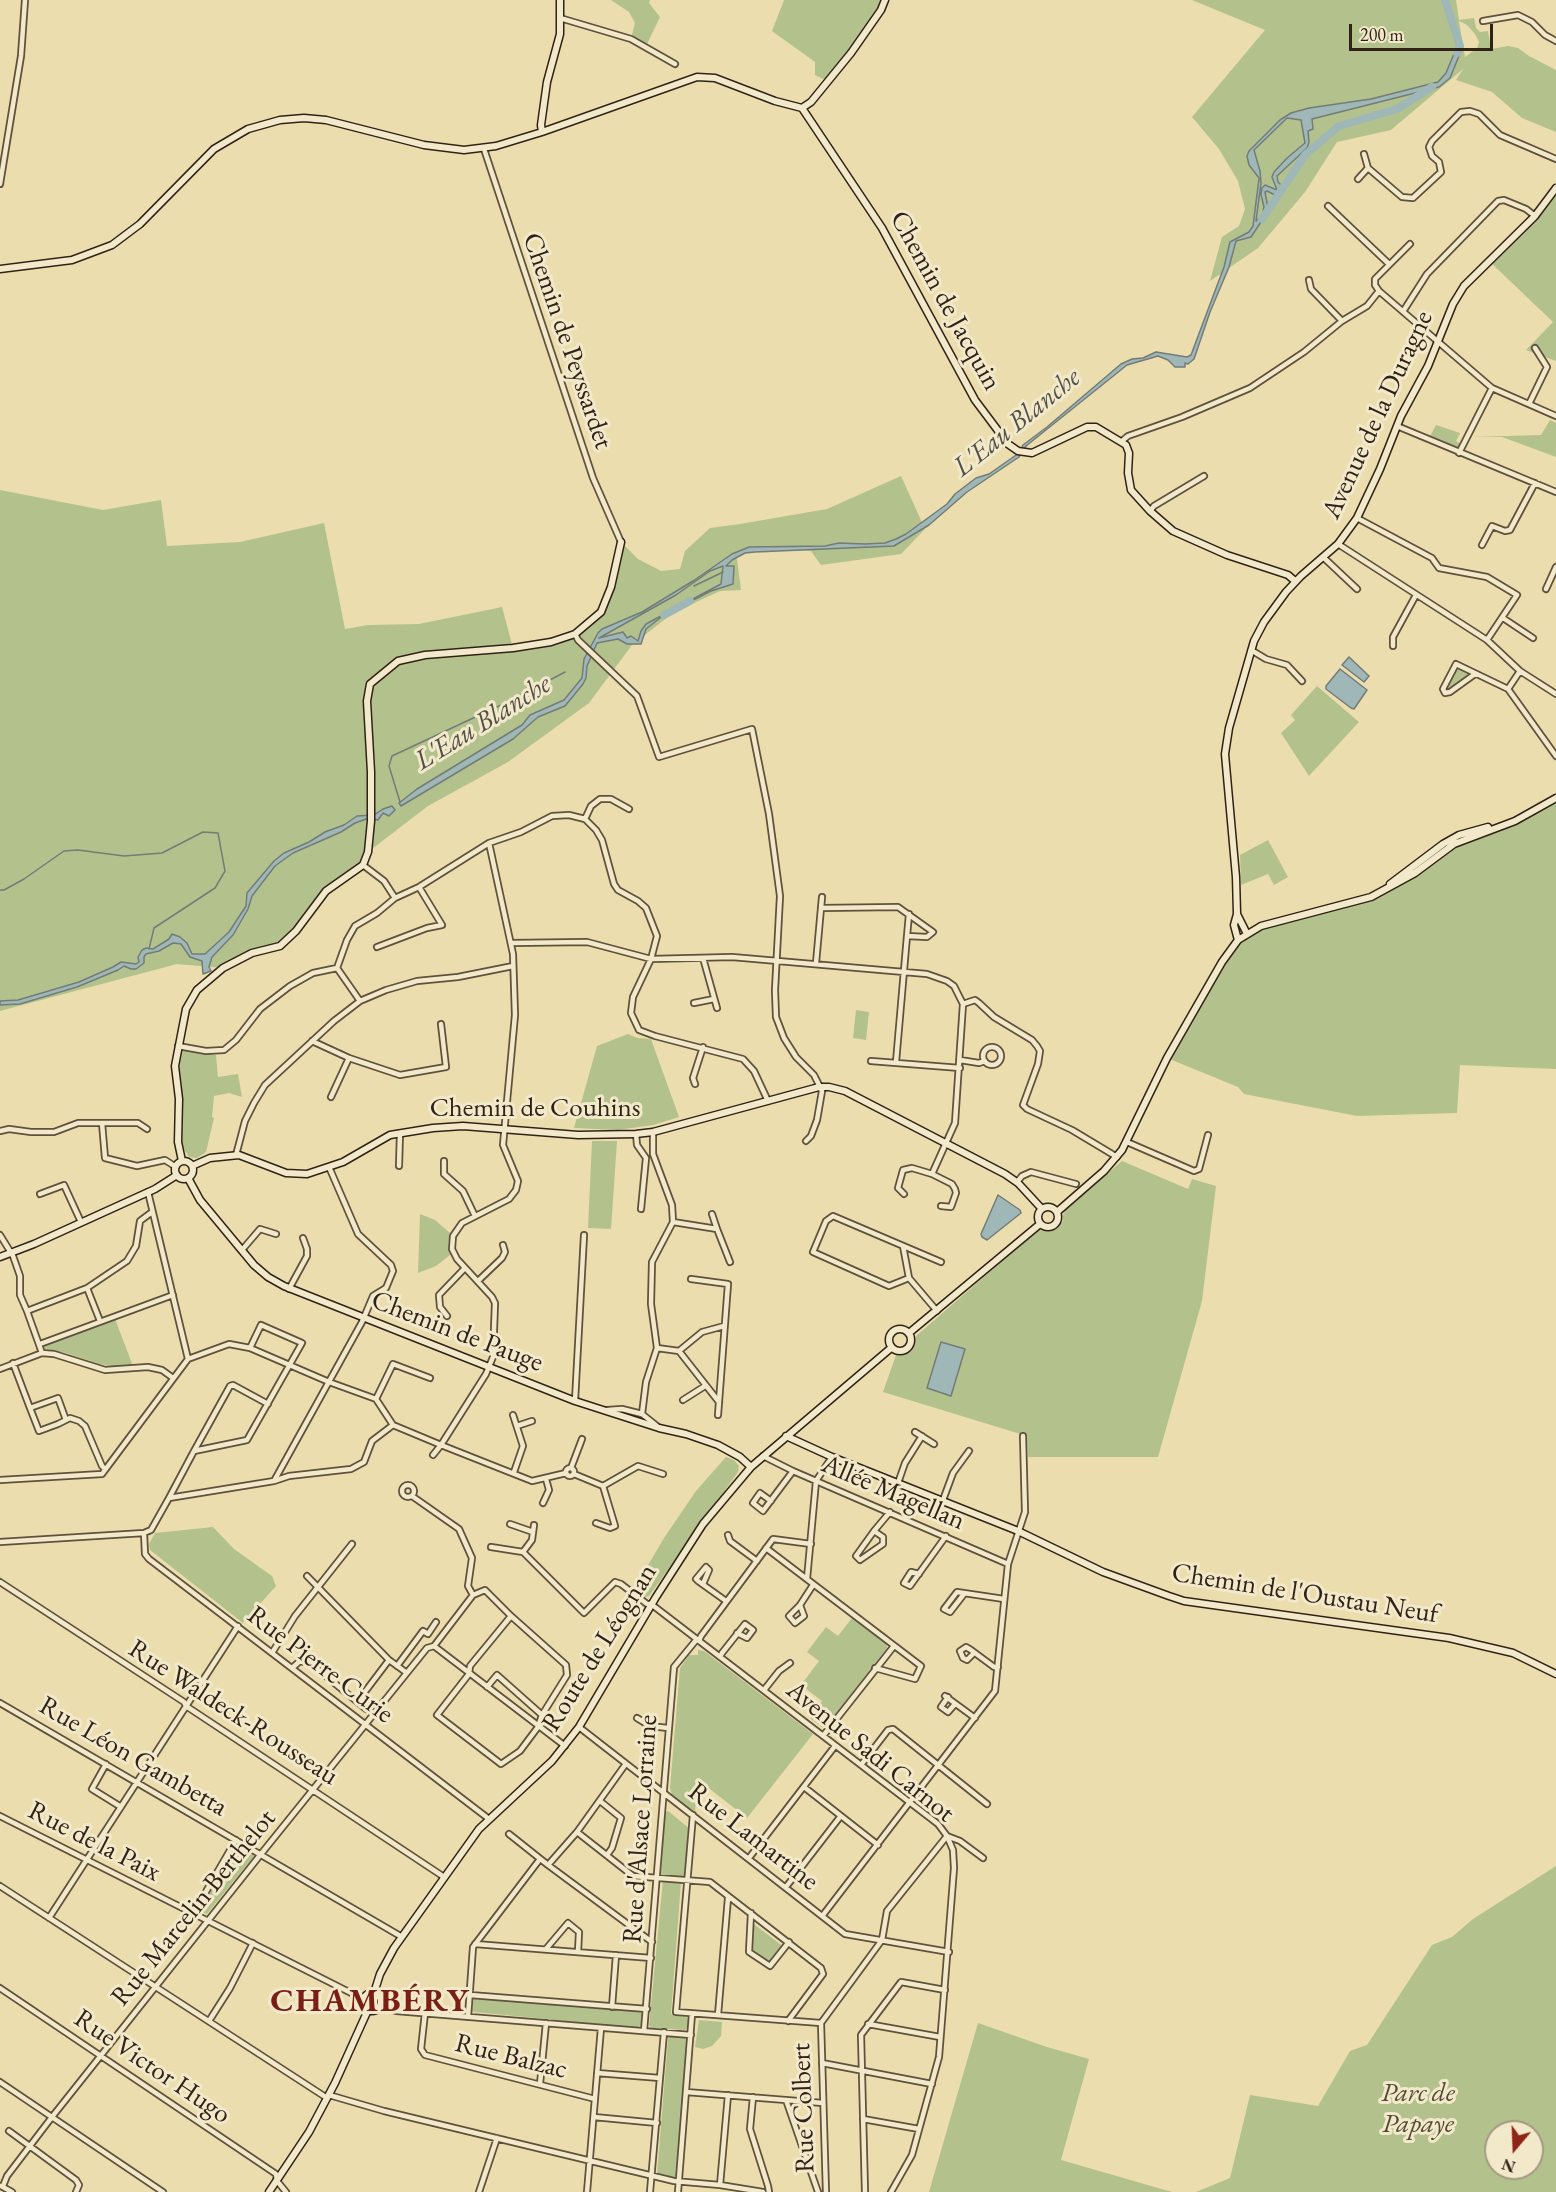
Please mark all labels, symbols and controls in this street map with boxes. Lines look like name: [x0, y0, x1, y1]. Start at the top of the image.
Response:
scale bar: [1352, 12, 1496, 50]
text: 200 m: [1360, 23, 1404, 46]
street label: Chemin de Jacquin: [882, 206, 1008, 396]
street label: Chemin de Peyssardet: [515, 229, 619, 453]
street label: Avenue de la Duragne: [1316, 306, 1440, 524]
water label: L'Eau Blanche: [946, 361, 1088, 485]
water label: L'Eau Blanche: [409, 668, 557, 778]
street label: Chemin de Couhins: [430, 1093, 640, 1125]
street label: Chemin de Pauge: [367, 1284, 547, 1380]
street label: Allée Magellan: [816, 1448, 970, 1538]
street label: Chemin de l'Oustau Neuf: [1169, 1557, 1441, 1631]
street label: Route de Léognan: [536, 1558, 664, 1738]
street label: Rue Pierre Curie: [240, 1599, 400, 1731]
street label: Rue Waldeck-Rousseau: [122, 1633, 344, 1793]
street label: Avenue Sadi Carnot: [779, 1674, 961, 1830]
street label: Rue Léon Gambetta: [33, 1690, 233, 1824]
street label: Rue d'Alsace Lorraine: [617, 1714, 665, 1944]
street label: Rue Lamartine: [681, 1776, 825, 1898]
street label: Rue de la Paix: [22, 1795, 166, 1889]
street label: Rue Marcelin Berthelot: [105, 1803, 283, 2013]
district label: CHAMBÉRY: [270, 1982, 470, 2022]
street label: Rue Victor Hugo: [67, 2003, 237, 2131]
street label: Rue Balzac: [452, 2027, 570, 2087]
street label: Rue Colbert: [786, 2042, 822, 2174]
park label: Parc de Papaye: [1381, 2078, 1455, 2141]
north arrow: [1484, 2120, 1544, 2180]
text: N: [1499, 2154, 1518, 2178]

